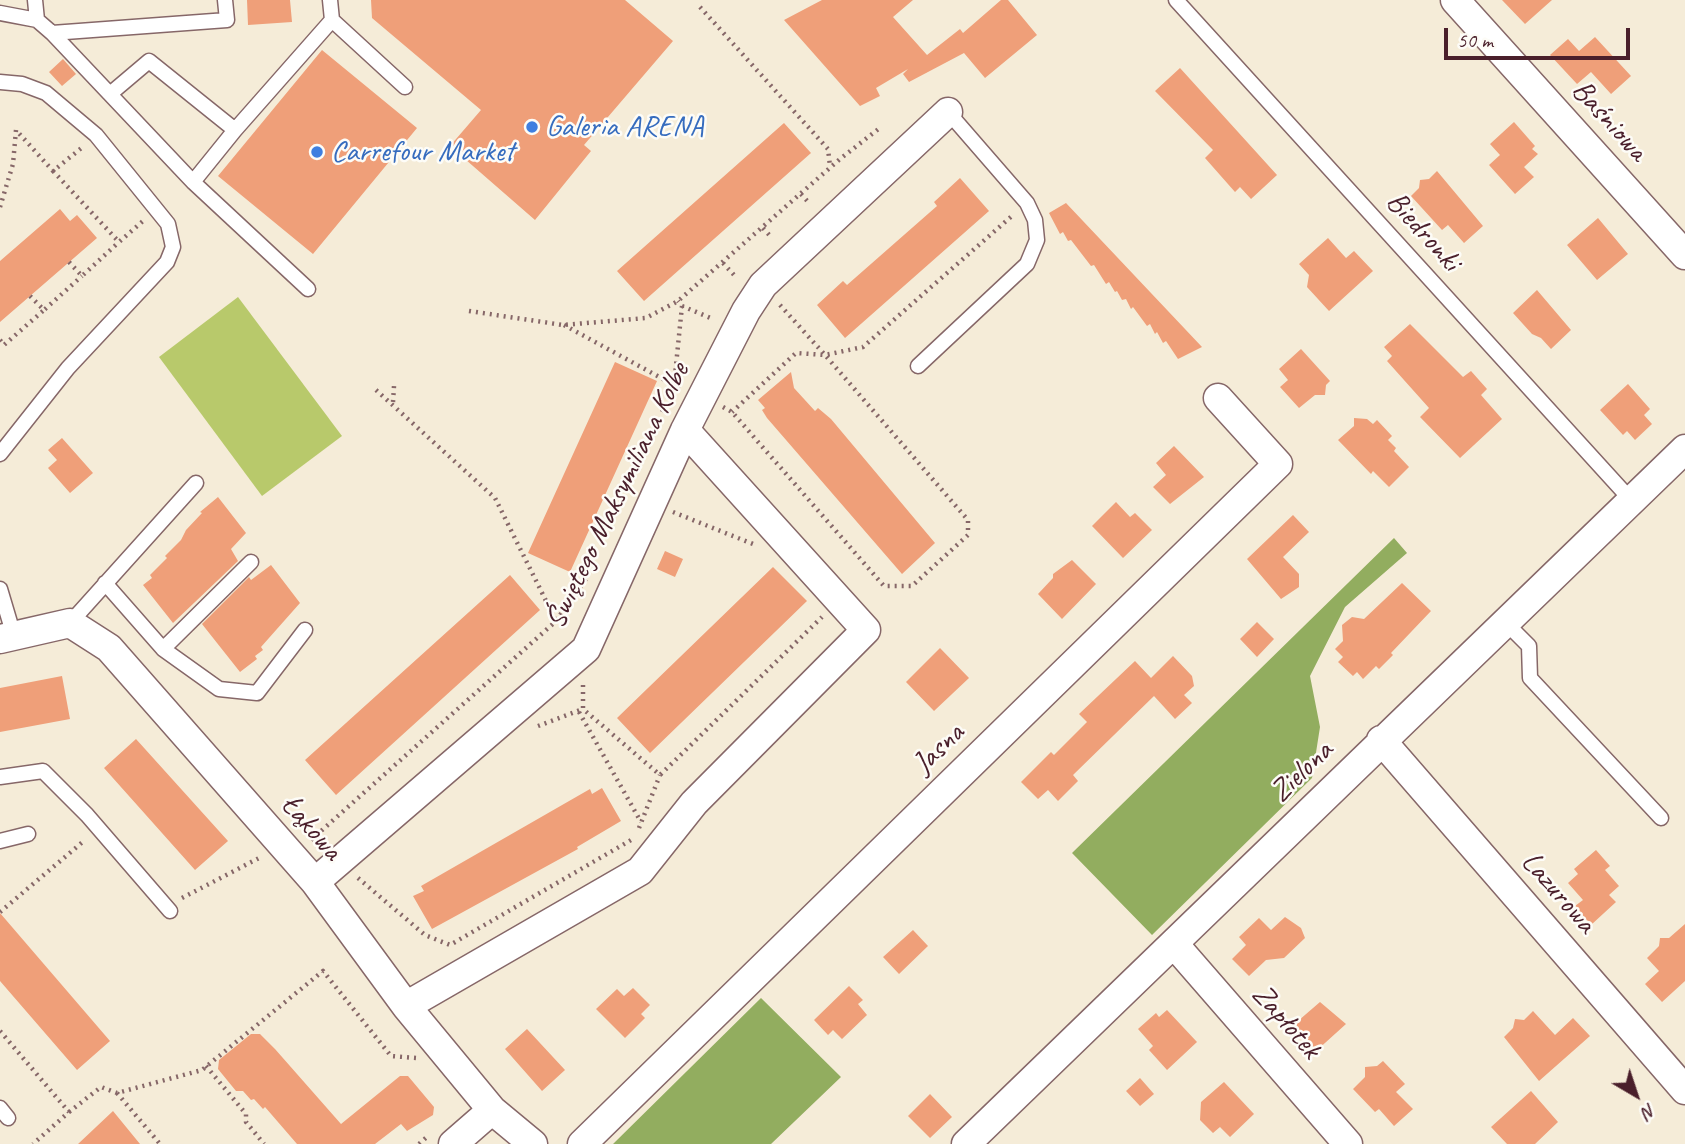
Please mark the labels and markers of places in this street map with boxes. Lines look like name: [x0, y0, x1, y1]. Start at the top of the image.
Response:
place label: Galeria ARENA: [546, 109, 704, 145]
marker: Galeria ARENA: [524, 119, 540, 135]
place label: Carrefour Market: [331, 134, 514, 170]
marker: Carrefour Market: [309, 144, 325, 160]

